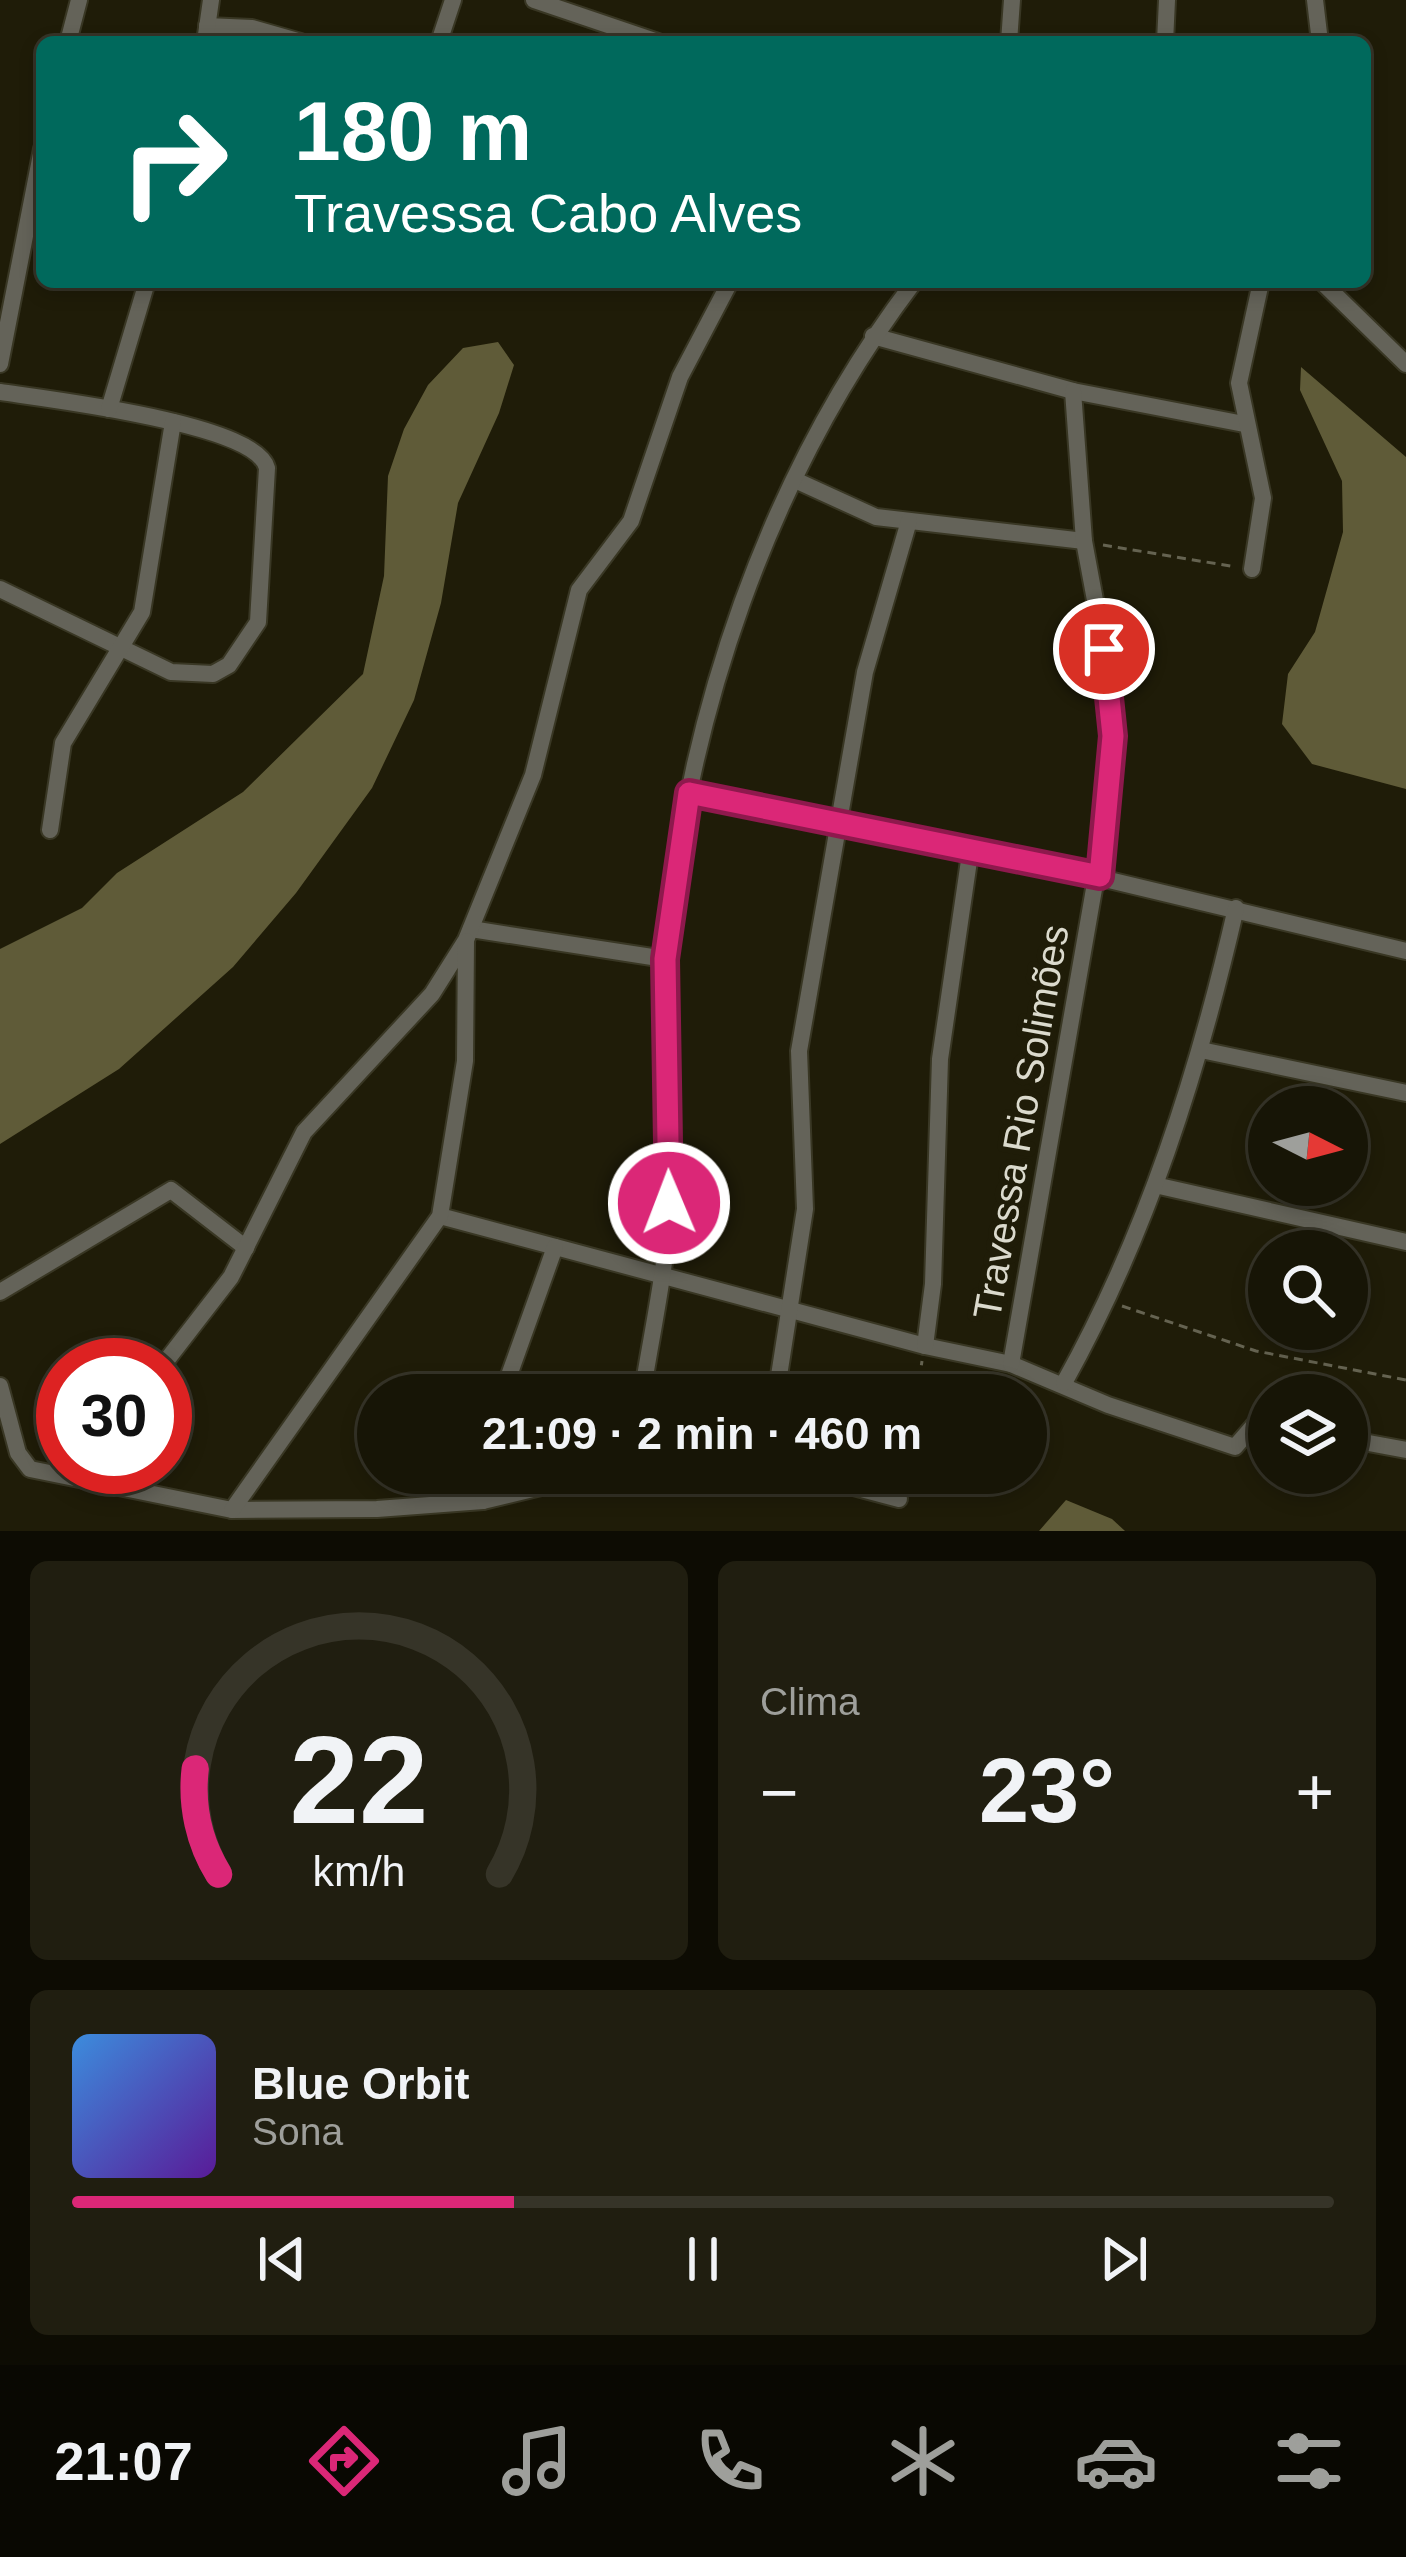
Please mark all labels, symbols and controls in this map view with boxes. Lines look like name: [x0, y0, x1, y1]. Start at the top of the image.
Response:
icon: right: [96, 84, 252, 240]
text: 180 m: [294, 84, 532, 178]
text: Travessa Cabo Alves: [294, 183, 802, 243]
pin: [1053, 598, 1155, 700]
icon: arrive: [1071, 616, 1137, 682]
street label: Travessa Rio Solimões: [965, 922, 1077, 1322]
north arrow: [1248, 1086, 1368, 1206]
map controls: [1248, 1086, 1368, 1494]
position arrow: [606, 1140, 732, 1266]
button: search: [1248, 1230, 1368, 1350]
speed limit sign: 30: [36, 1338, 192, 1494]
button: layers: [1248, 1374, 1368, 1494]
text: 21:09 · 2 min · 460 m: [482, 1408, 922, 1459]
text: Clima: [760, 1680, 860, 1723]
text: 22: [290, 1710, 428, 1849]
text: 23°: [979, 1741, 1115, 1841]
text: −: [760, 1755, 799, 1829]
text: +: [1295, 1755, 1334, 1829]
text: km/h: [313, 1846, 405, 1894]
text: Blue Orbit: [252, 2058, 470, 2109]
text: Sona: [252, 2110, 343, 2153]
icon: previous: [249, 2226, 315, 2292]
icon: pause: [670, 2226, 736, 2292]
icon: next: [1091, 2226, 1157, 2292]
icon: directions: [302, 2419, 386, 2503]
icon: music: [495, 2419, 579, 2503]
icon: phone: [688, 2419, 772, 2503]
icon: climate: [881, 2419, 965, 2503]
icon: car: [1074, 2419, 1158, 2503]
icon: filters: [1267, 2419, 1351, 2503]
text: 21:07: [55, 2431, 193, 2491]

